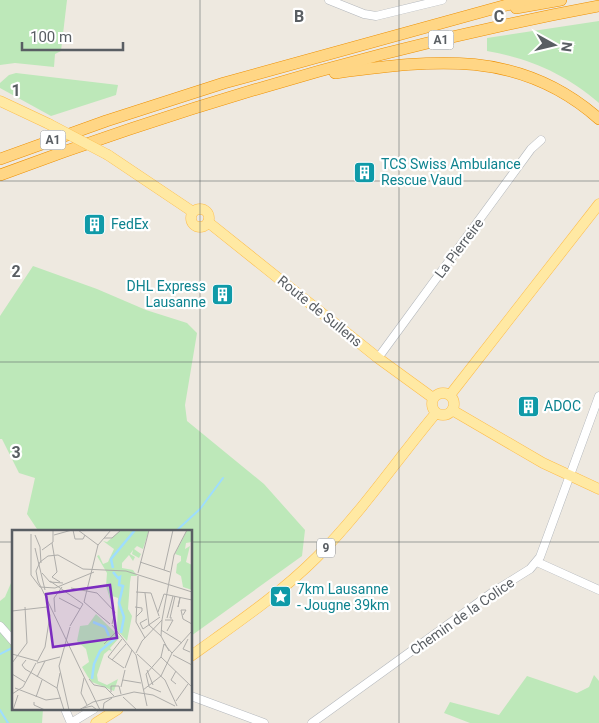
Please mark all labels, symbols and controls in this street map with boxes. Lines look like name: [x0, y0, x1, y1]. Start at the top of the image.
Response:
text: B: [294, 7, 304, 26]
text: C: [494, 7, 504, 26]
scale bar: [22, 20, 124, 52]
north arrow: [529, 20, 579, 70]
text: 100 m: [30, 28, 72, 46]
road number: A1: [428, 30, 454, 50]
text: N: [558, 41, 575, 53]
text: 1: [11, 81, 21, 100]
road number: A1: [40, 130, 66, 150]
place label: TCS Swiss Ambulance Rescue Vaud: [381, 156, 521, 188]
building icon: TCS Swiss Ambulance Rescue Vaud: [353, 160, 377, 184]
building icon: FedEx: [83, 212, 107, 236]
street label: La Pierreire: [431, 215, 487, 281]
place label: FedEx: [111, 216, 149, 232]
text: 2: [11, 262, 21, 281]
street label: Route de Sullens: [275, 272, 365, 350]
place label: DHL Express Lausanne: [127, 278, 206, 310]
building icon: DHL Express Lausanne: [210, 282, 234, 306]
building icon: ADOC: [516, 394, 540, 418]
place label: ADOC: [544, 398, 581, 414]
text: 3: [11, 443, 21, 462]
inset map: [12, 530, 192, 710]
road number: 9: [317, 538, 335, 558]
street label: Chemin de la Colice: [407, 574, 517, 658]
place label: 7km Lausanne - Jougne 39km: [297, 581, 389, 613]
place icon: 7km Lausanne - Jougne 39km: [269, 585, 293, 609]

